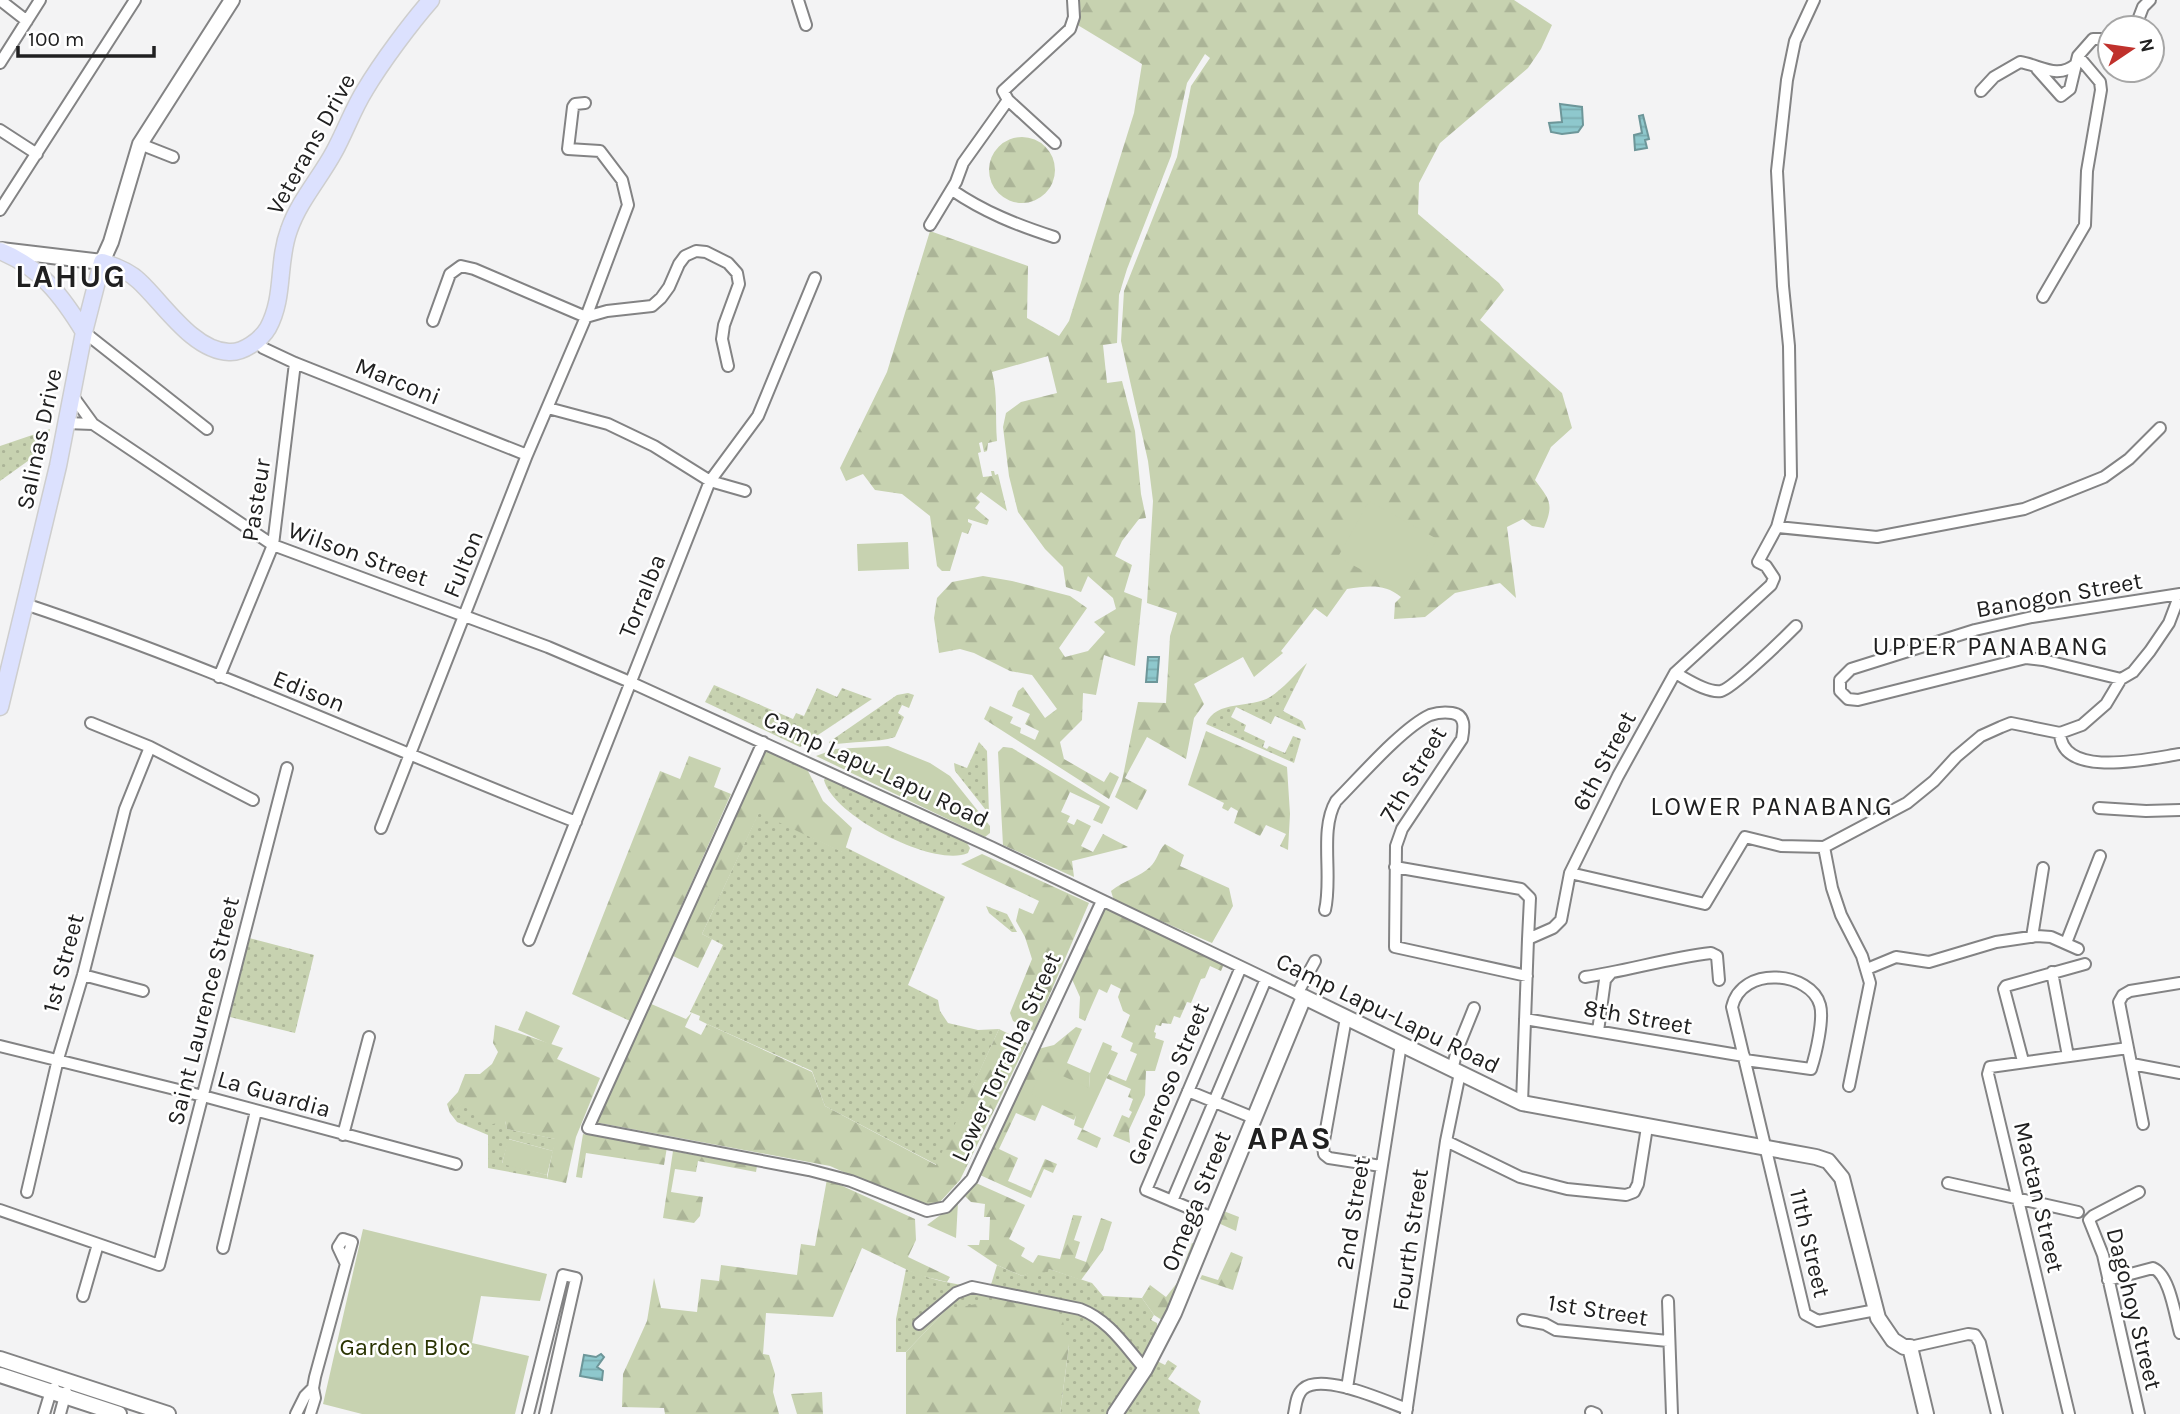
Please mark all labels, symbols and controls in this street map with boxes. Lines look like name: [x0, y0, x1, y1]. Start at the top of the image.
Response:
scale bar: [18, 14, 154, 58]
north arrow: [2096, 14, 2166, 84]
text: 100 m: [28, 27, 85, 51]
text: N: [2134, 36, 2159, 55]
street label: Veterans Drive: [261, 68, 361, 220]
district label: LAHUG: [15, 258, 127, 295]
street label: Marconi: [351, 351, 445, 411]
street label: Salinas Drive: [10, 366, 68, 512]
street label: Pasteur: [236, 456, 276, 544]
street label: Wilson Street: [284, 516, 432, 592]
street label: Fulton: [437, 526, 489, 602]
street label: Torralba: [613, 550, 671, 642]
street label: Banogon Street: [1974, 567, 2144, 623]
district label: UPPER PANABANG: [1872, 631, 2110, 662]
street label: Edison: [269, 664, 349, 718]
street label: Camp Lapu-Lapu Road: [759, 704, 993, 834]
street label: 6th Street: [1566, 706, 1642, 816]
street label: 7th Street: [1374, 721, 1452, 827]
district label: LOWER PANABANG: [1650, 791, 1894, 822]
street label: Saint Laurence Street: [161, 894, 245, 1128]
street label: 1st Street: [36, 911, 90, 1015]
street label: Camp Lapu-Lapu Road: [1272, 947, 1504, 1079]
street label: Lower Torralba Street: [945, 948, 1067, 1166]
street label: 8th Street: [1581, 994, 1695, 1040]
street label: Generoso Street: [1121, 999, 1215, 1169]
street label: La Guardia: [214, 1064, 334, 1124]
street label: Mactan Street: [2008, 1119, 2070, 1275]
district label: APAS: [1247, 1120, 1333, 1157]
street label: Omega Street: [1155, 1127, 1237, 1275]
street label: 2nd Street: [1330, 1154, 1376, 1272]
street label: Fourth Street: [1386, 1167, 1434, 1313]
street label: 11th Street: [1784, 1186, 1836, 1300]
street label: Dagohoy Street: [2100, 1225, 2168, 1393]
street label: 1st Street: [1546, 1288, 1650, 1332]
park label: Garden Bloc: [339, 1333, 471, 1361]

